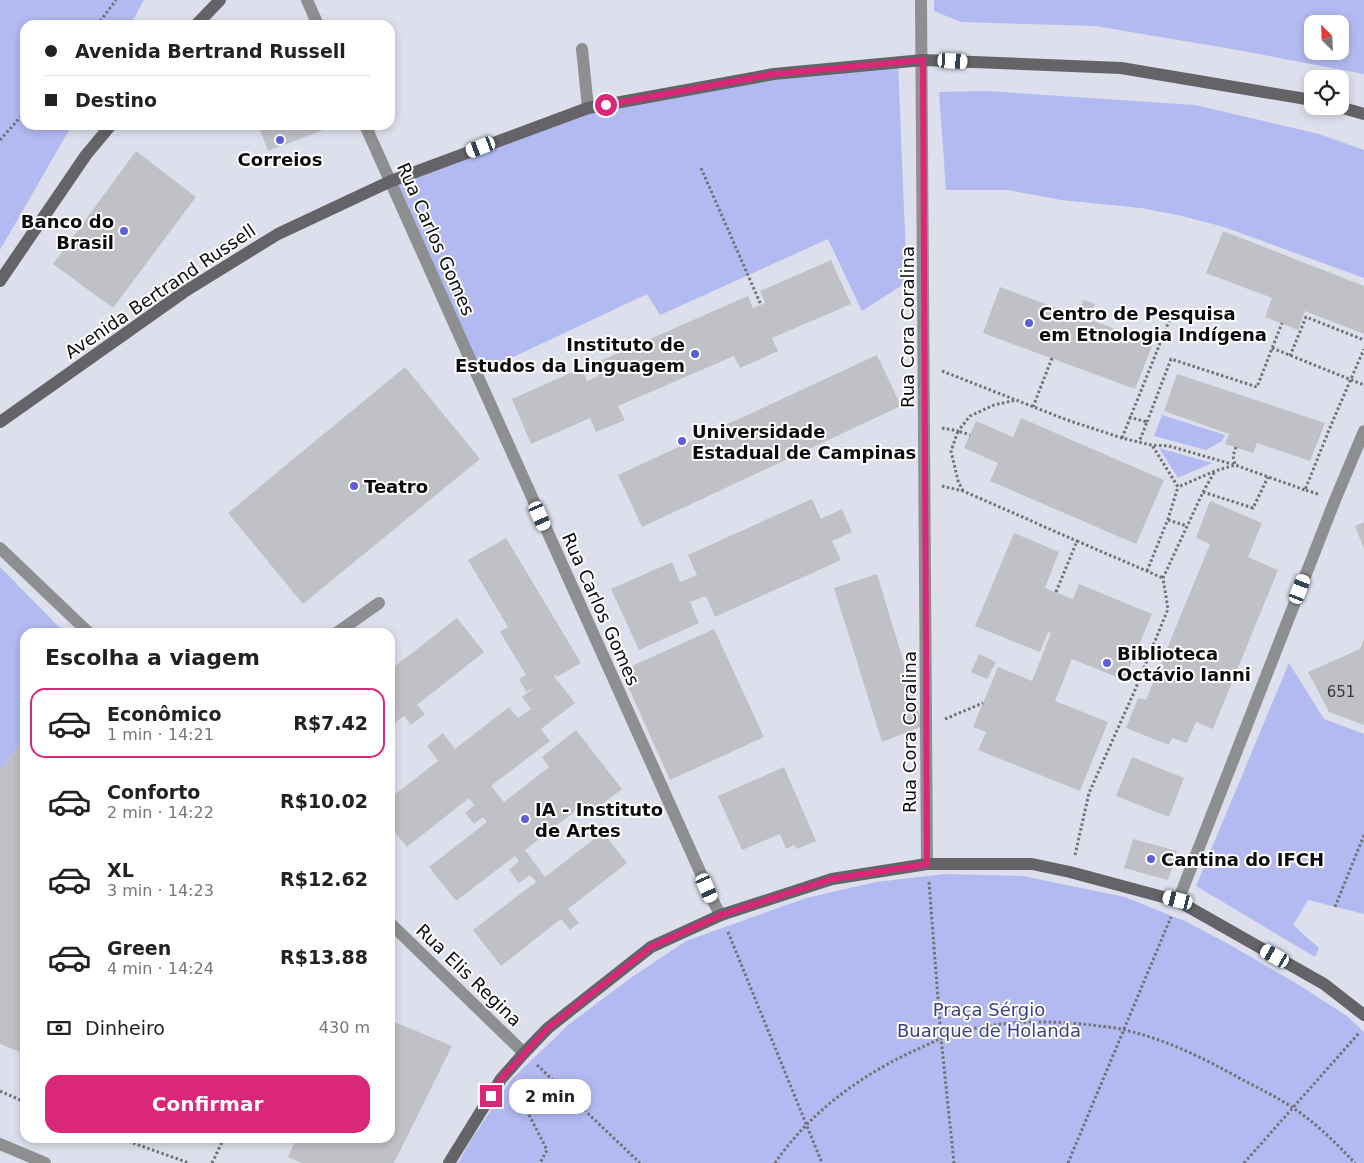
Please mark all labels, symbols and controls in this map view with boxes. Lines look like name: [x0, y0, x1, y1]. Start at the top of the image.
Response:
north arrow: [1304, 15, 1349, 60]
map controls: [1304, 15, 1349, 115]
text: Avenida Bertrand Russell: [75, 40, 346, 62]
car: [937, 53, 968, 69]
button: locate: [1304, 70, 1349, 115]
text: Destino: [75, 89, 157, 111]
route start: [595, 94, 617, 116]
marker: Correios: [274, 134, 286, 146]
car: [464, 135, 497, 159]
place label: Correios: [238, 149, 322, 170]
street label: Rua Carlos Gomes: [393, 159, 479, 319]
place label: Banco do Brasil: [21, 211, 114, 253]
street label: Avenida Bertrand Russell: [61, 219, 259, 363]
marker: Banco do Brasil: [118, 225, 130, 237]
street label: Rua Cora Coralina: [897, 246, 918, 408]
place label: Centro de Pesquisa em Etnologia Indígena: [1039, 303, 1267, 345]
marker: Centro de Pesquisa em Etnologia Indígena: [1023, 317, 1035, 329]
place label: Instituto de Estudos da Linguagem: [455, 334, 685, 376]
marker: Instituto de Estudos da Linguagem: [689, 348, 701, 360]
place label: Universidade Estadual de Campinas: [692, 421, 916, 463]
marker: Universidade Estadual de Campinas: [676, 435, 688, 447]
place label: Teatro: [364, 476, 428, 497]
marker: Teatro: [348, 480, 360, 492]
car: [527, 499, 552, 533]
street label: Rua Carlos Gomes: [558, 529, 644, 689]
car: [1287, 572, 1312, 606]
place label: Biblioteca Octávio Ianni: [1117, 643, 1251, 685]
text: Escolha a viagem: [45, 645, 260, 670]
street label: Rua Cora Coralina: [899, 651, 920, 813]
marker: Biblioteca Octávio Ianni: [1101, 657, 1113, 669]
house number: 651: [1327, 683, 1355, 701]
icon: car: [47, 701, 92, 746]
text: Econômico: [107, 703, 222, 725]
text: R$7.42: [293, 712, 368, 734]
text: 1 min · 14:21: [107, 725, 214, 744]
icon: car: [47, 779, 92, 824]
text: Conforto: [107, 781, 200, 803]
text: R$10.02: [280, 790, 368, 812]
place label: IA - Instituto de Artes: [535, 799, 663, 841]
text: 2 min · 14:22: [107, 803, 214, 822]
marker: IA - Instituto de Artes: [519, 813, 531, 825]
place label: Cantina do IFCH: [1161, 849, 1324, 870]
marker: Cantina do IFCH: [1145, 853, 1157, 865]
icon: car: [47, 857, 92, 902]
text: XL: [107, 859, 134, 881]
text: R$12.62: [280, 868, 368, 890]
car: [694, 871, 719, 905]
text: 3 min · 14:23: [107, 881, 214, 900]
car: [1161, 889, 1194, 911]
street label: Rua Elis Regina: [412, 920, 526, 1030]
icon: car: [47, 935, 92, 980]
text: Green: [107, 937, 171, 959]
car: [1258, 942, 1291, 970]
text: R$13.88: [280, 946, 368, 968]
text: 4 min · 14:24: [107, 959, 214, 978]
park label: Praça Sérgio Buarque de Holanda: [897, 999, 1081, 1041]
icon: cash: [45, 1014, 73, 1042]
text: Dinheiro: [85, 1017, 165, 1039]
text: 430 m: [319, 1018, 370, 1037]
button: Confirmar: [45, 1075, 370, 1133]
callout: 2 min: [508, 1078, 591, 1114]
route end: [480, 1085, 502, 1107]
text: 2 min: [525, 1087, 575, 1106]

